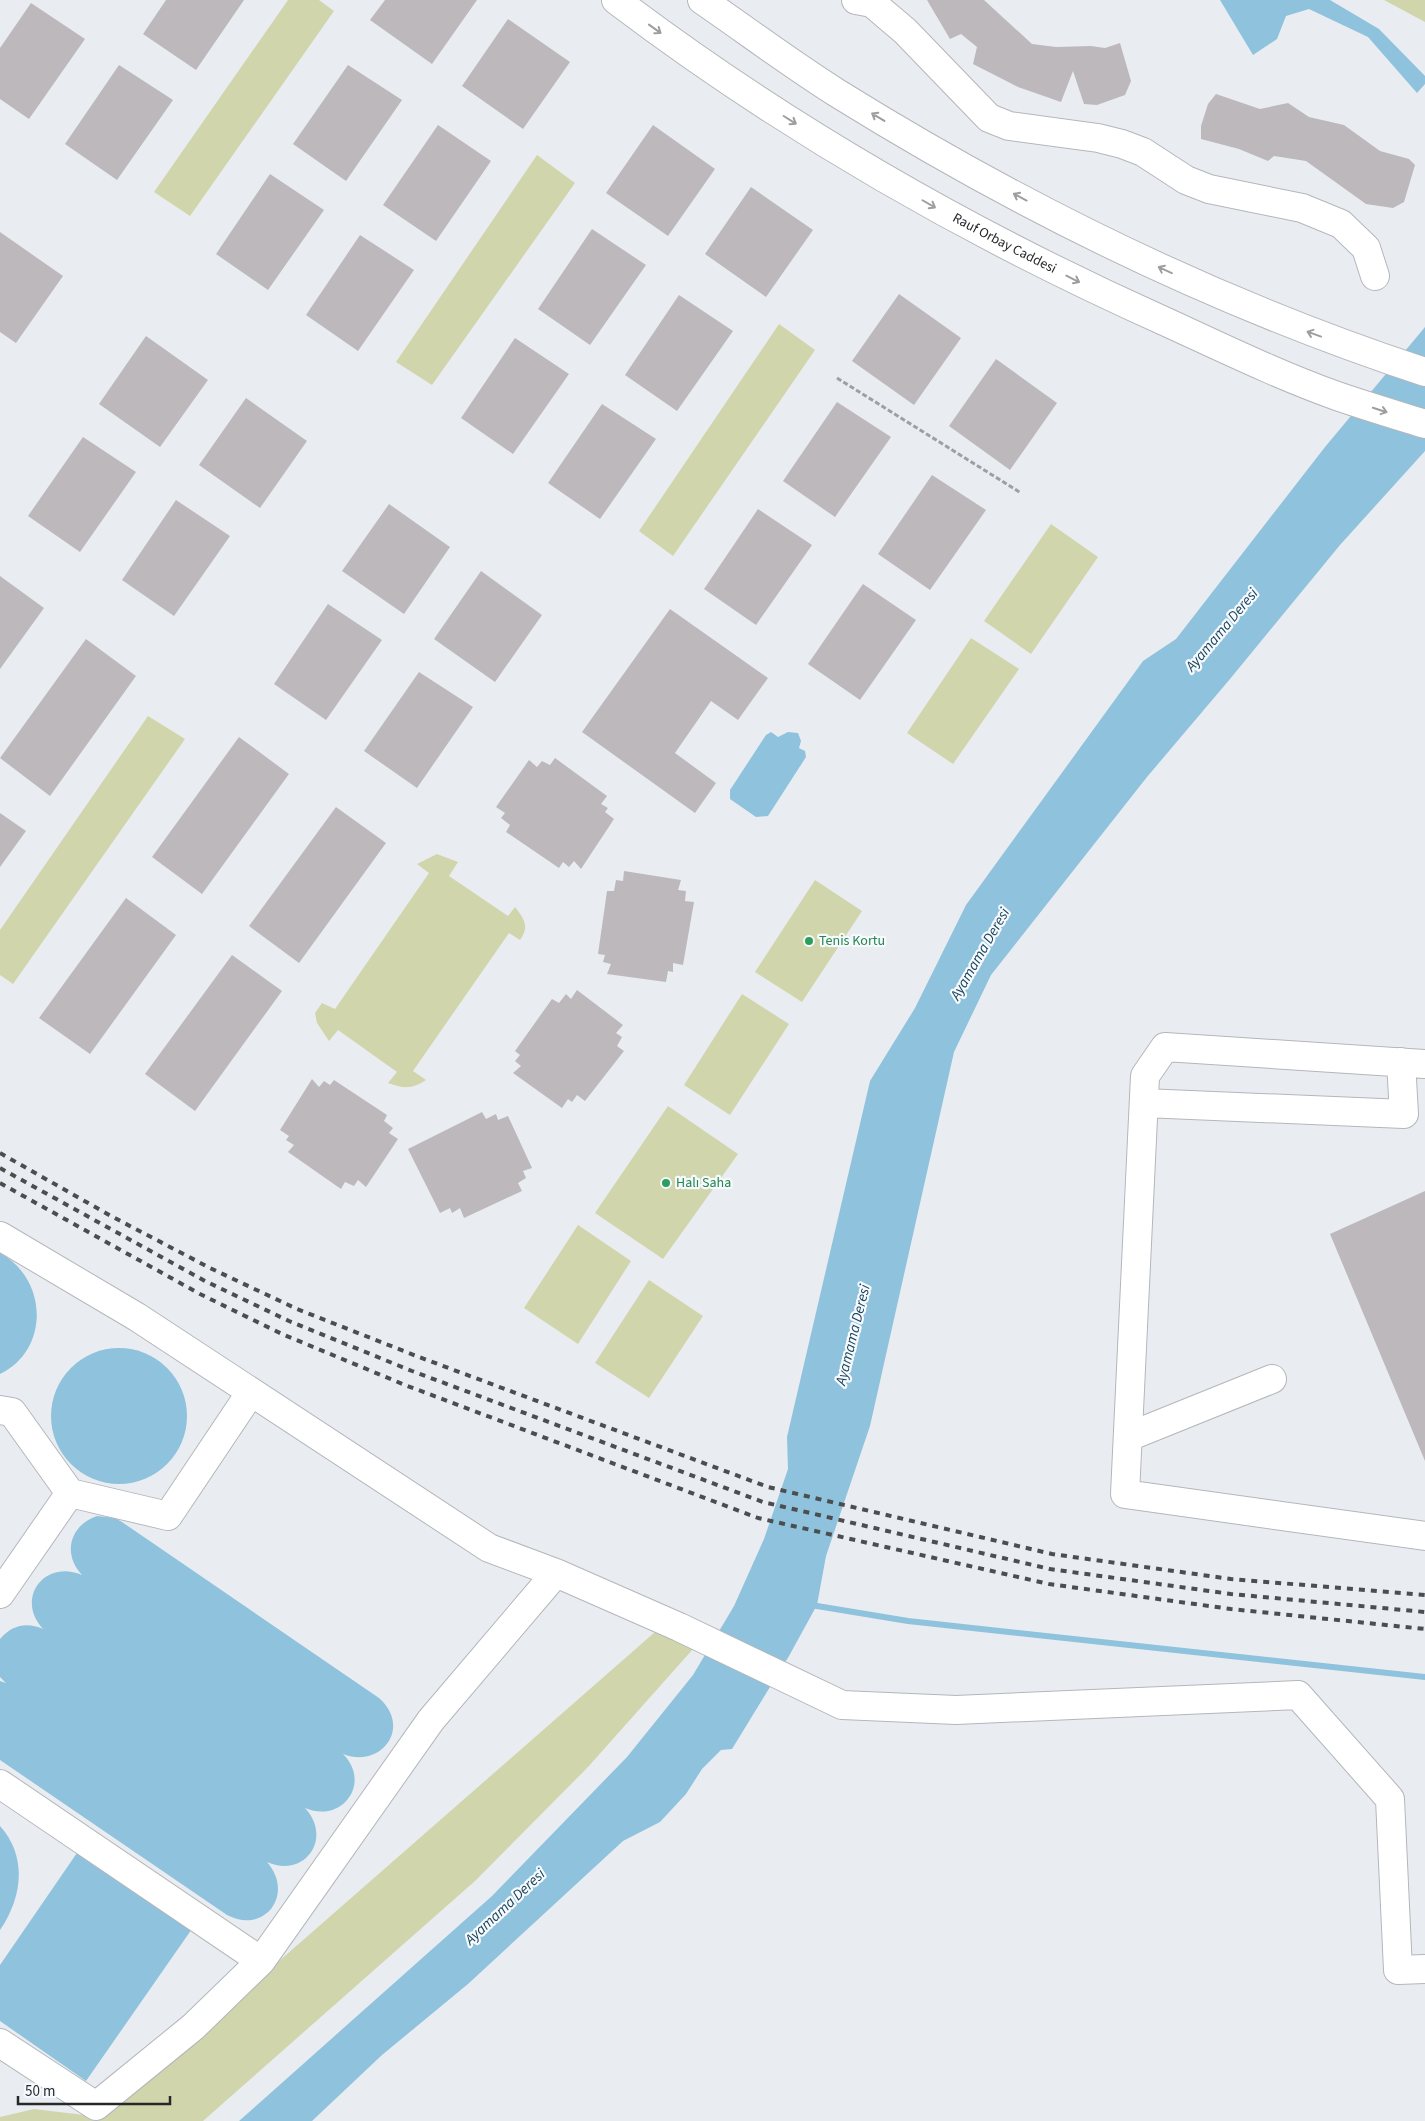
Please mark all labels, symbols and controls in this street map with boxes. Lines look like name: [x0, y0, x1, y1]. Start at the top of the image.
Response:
one-way arrow: [648, 24, 662, 34]
one-way arrow: [872, 112, 886, 122]
one-way arrow: [782, 116, 796, 126]
one-way arrow: [1013, 192, 1028, 201]
one-way arrow: [921, 199, 936, 209]
street label: Rauf Orbay Caddesi: [949, 208, 1060, 279]
one-way arrow: [1158, 265, 1173, 274]
one-way arrow: [1065, 275, 1080, 284]
one-way arrow: [1307, 329, 1323, 338]
one-way arrow: [1372, 405, 1388, 415]
water label: Ayamama Deresi: [1180, 583, 1263, 677]
water label: Ayamama Deresi: [945, 904, 1015, 1005]
place label: Tenis Kortu: [819, 931, 885, 951]
marker: Tenis Kortu: [803, 935, 815, 947]
place label: Halı Saha: [676, 1173, 731, 1193]
marker: Halı Saha: [660, 1177, 672, 1189]
water label: Ayamama Deresi: [830, 1282, 876, 1389]
water label: Ayamama Deresi: [459, 1864, 550, 1951]
scale bar: [18, 2074, 170, 2106]
text: 50 m: [25, 2081, 55, 2102]

